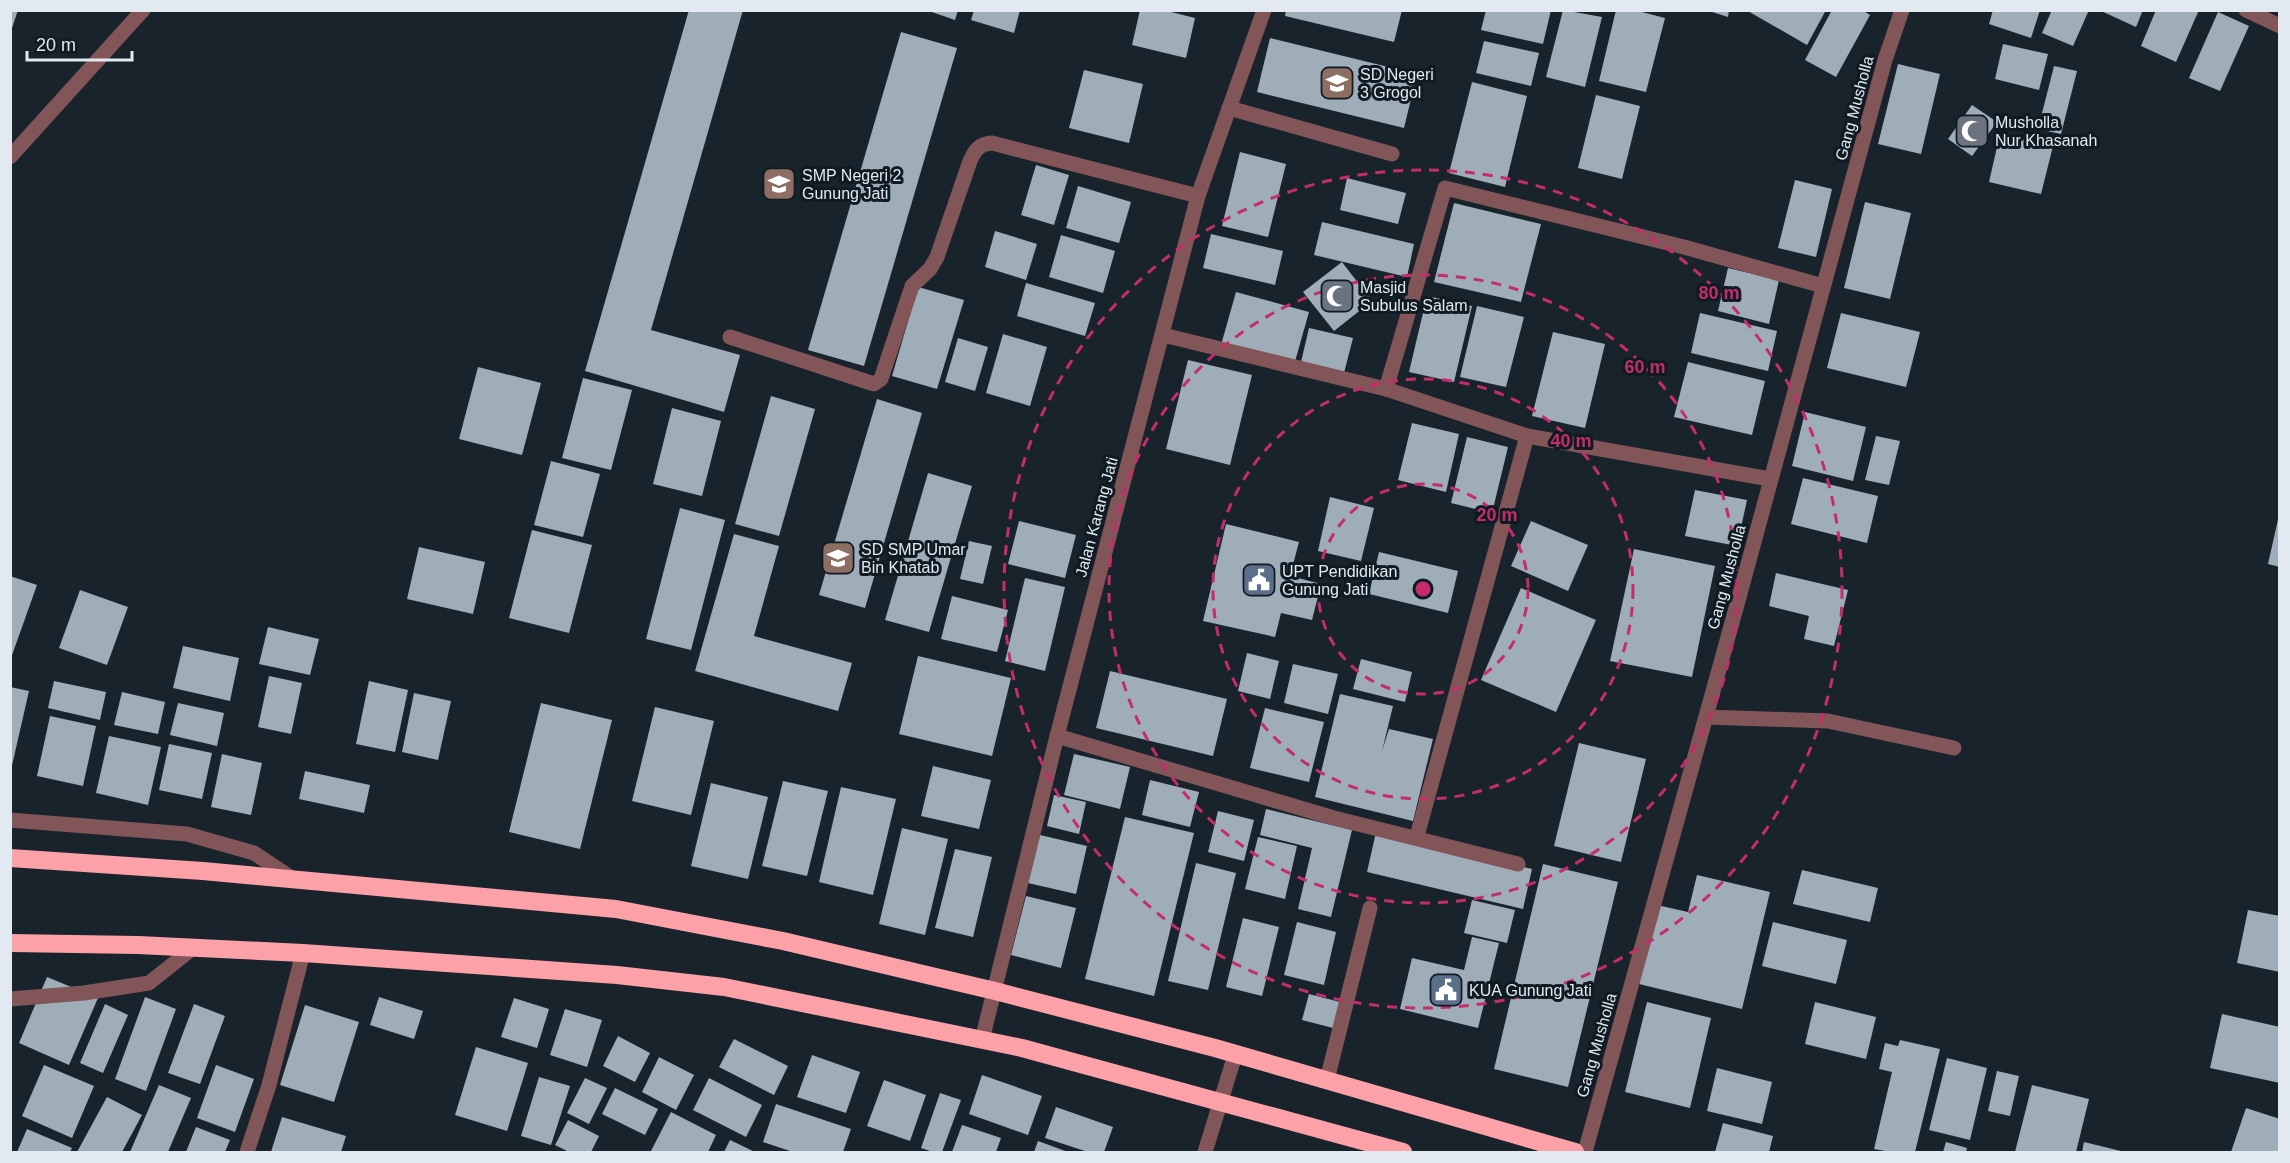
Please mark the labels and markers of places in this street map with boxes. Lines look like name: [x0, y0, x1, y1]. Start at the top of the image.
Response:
school or university icon: SD Negeri 3 Grogol: [1319, 65, 1355, 101]
place label: SD Negeri 3 Grogol: [1360, 66, 1434, 101]
mosque icon: Musholla Nur Khasanah: [1954, 113, 1990, 149]
place label: Musholla Nur Khasanah: [1995, 114, 2097, 149]
school or university icon: SMP Negeri 2 Gunung Jati: [761, 166, 797, 202]
place label: SMP Negeri 2 Gunung Jati: [802, 167, 901, 202]
mosque icon: Masjid Subulus Salam: [1319, 278, 1355, 314]
place label: Masjid Subulus Salam: [1360, 279, 1468, 314]
school or university icon: SD SMP Umar Bin Khatab: [820, 540, 856, 576]
place label: SD SMP Umar Bin Khatab: [861, 541, 966, 576]
public building icon: UPT Pendidikan Gunung Jati: [1241, 562, 1277, 598]
place label: UPT Pendidikan Gunung Jati: [1282, 563, 1397, 598]
centre of rings: [1413, 579, 1433, 599]
public building icon: KUA Gunung Jati: [1428, 972, 1464, 1008]
place label: KUA Gunung Jati: [1469, 982, 1592, 999]

